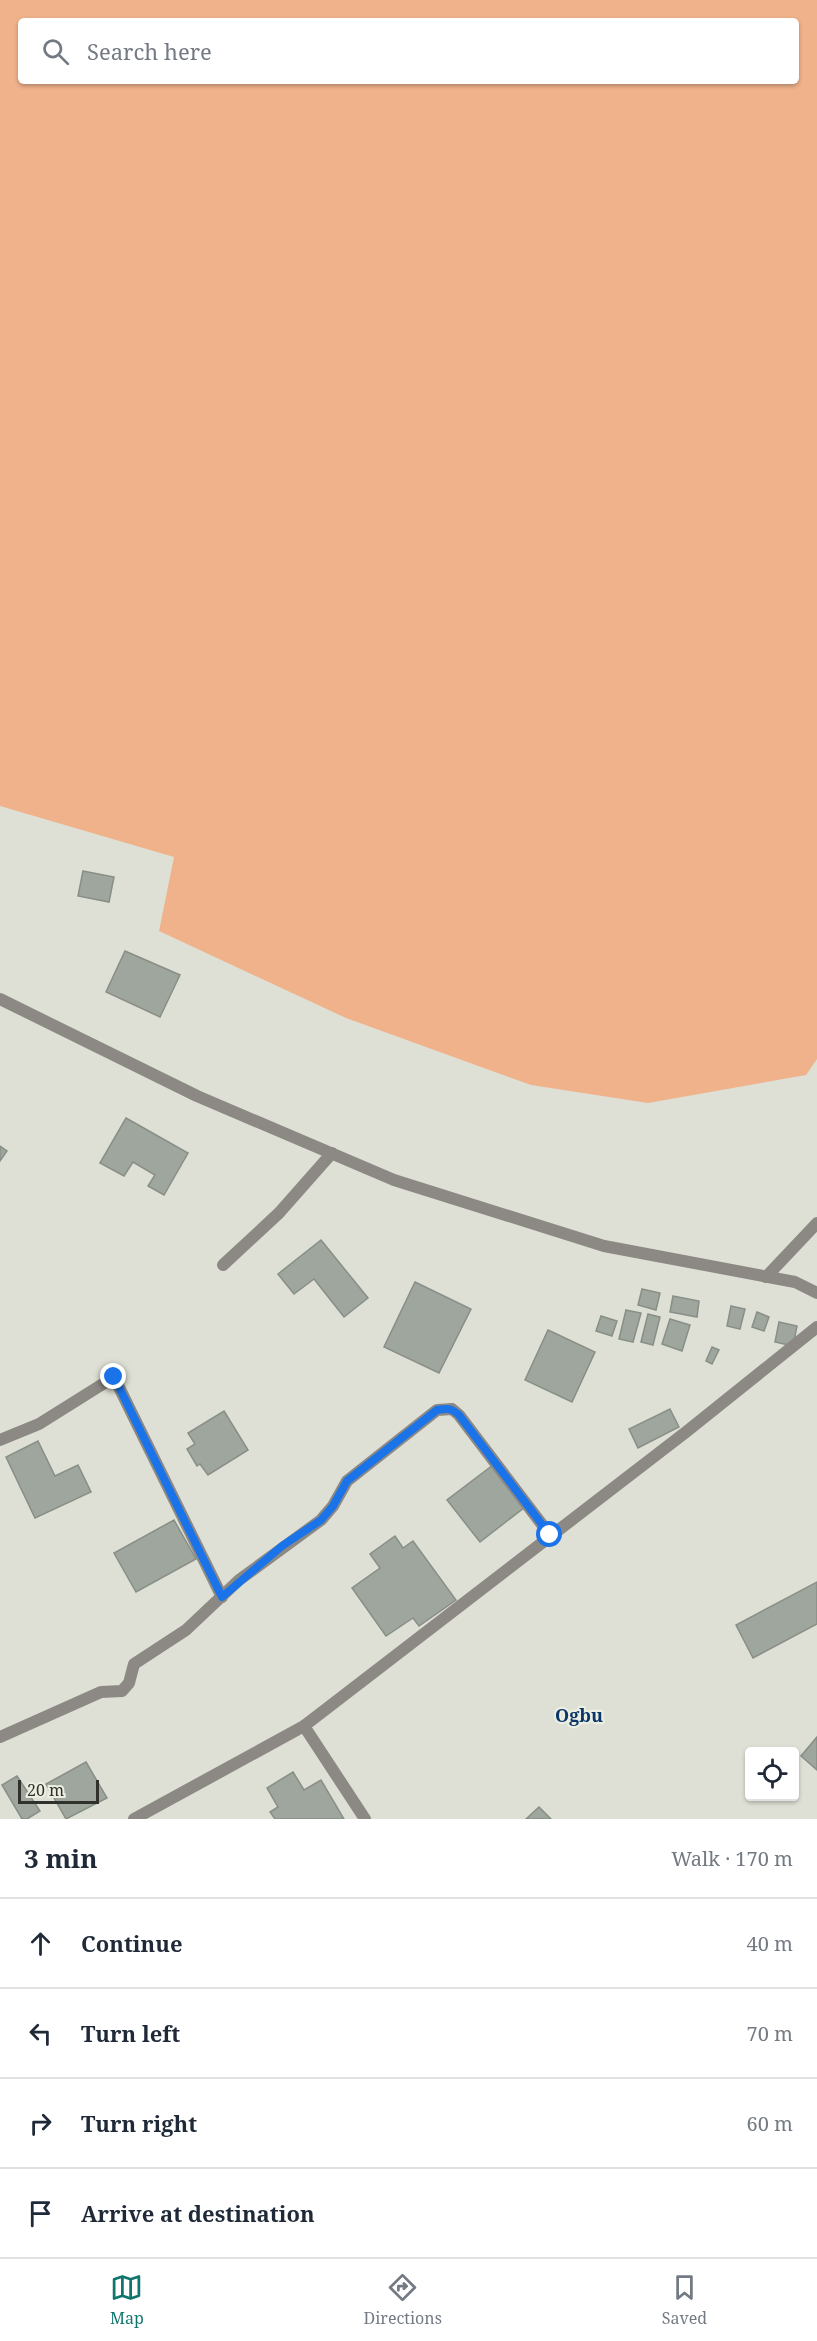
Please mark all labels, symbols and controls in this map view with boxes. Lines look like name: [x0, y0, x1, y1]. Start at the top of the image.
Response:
search box: [18, 18, 799, 84]
icon: search: [39, 35, 72, 68]
text: Search here: [87, 36, 212, 66]
route end: [100, 1363, 126, 1389]
route start: [536, 1521, 562, 1547]
district label: Ogbu: [555, 1703, 603, 1727]
map controls: [745, 1747, 799, 1801]
button: locate: [745, 1747, 799, 1801]
scale bar: [18, 1777, 99, 1804]
text: 20 m: [27, 1779, 64, 1801]
text: 3 min: [24, 1840, 98, 1876]
text: Walk · 170 m: [671, 1845, 793, 1872]
icon: ahead: [24, 1927, 57, 1960]
text: Continue: [81, 1928, 183, 1958]
text: 40 m: [747, 1930, 793, 1957]
icon: left: [24, 2017, 57, 2050]
text: Turn left: [81, 2018, 180, 2048]
text: 70 m: [747, 2020, 793, 2047]
icon: right: [24, 2107, 57, 2140]
text: Turn right: [81, 2108, 197, 2138]
text: 60 m: [747, 2110, 793, 2137]
icon: arrive: [24, 2197, 57, 2230]
text: Arrive at destination: [81, 2198, 315, 2228]
tab: Map: [110, 2271, 144, 2329]
tab: Directions: [364, 2271, 442, 2329]
tab: Saved: [662, 2271, 707, 2329]

